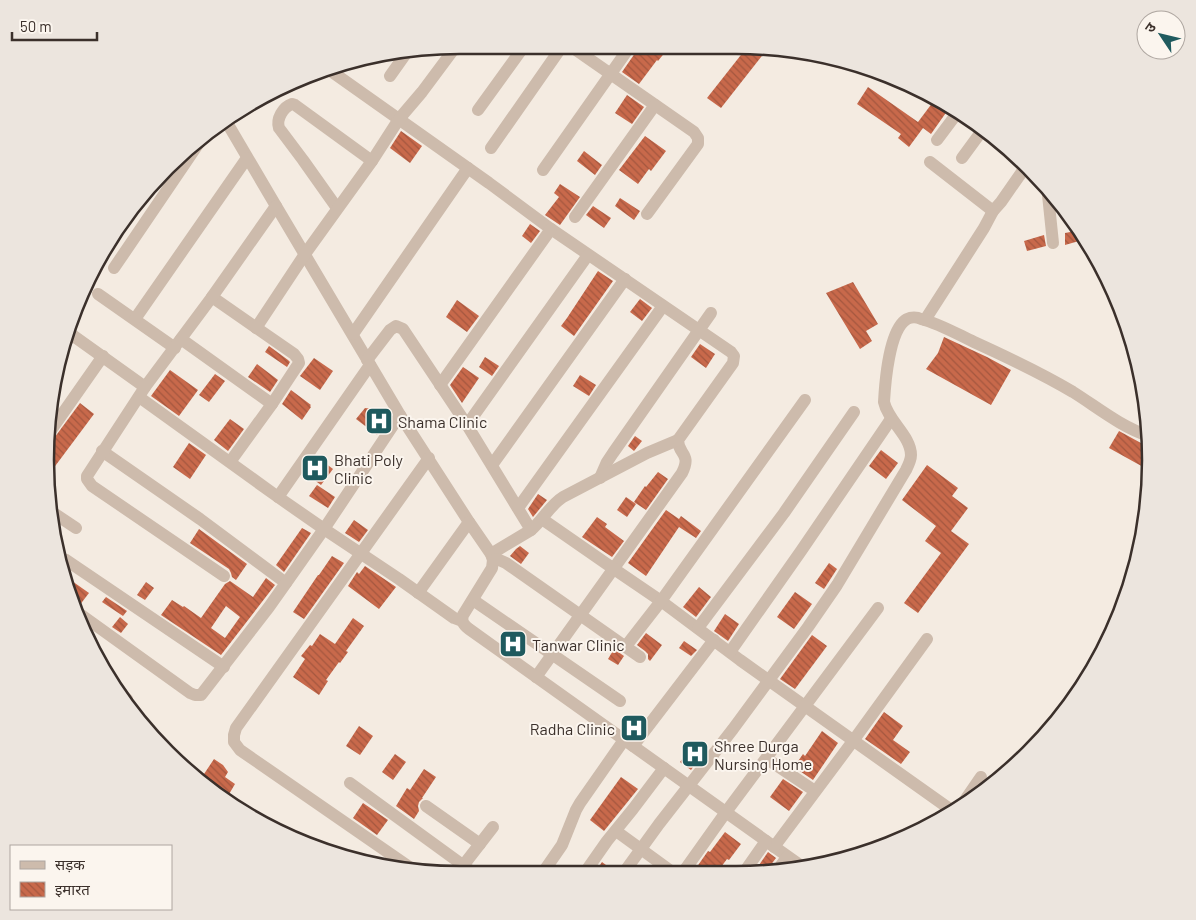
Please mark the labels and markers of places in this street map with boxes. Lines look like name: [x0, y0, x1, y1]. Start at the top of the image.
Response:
hospital icon: Shama Clinic: [364, 406, 394, 436]
place label: Shama Clinic: [398, 412, 487, 431]
place label: Bhati Poly Clinic: [334, 450, 403, 487]
hospital icon: Bhati Poly Clinic: [300, 453, 330, 483]
hospital icon: Tanwar Clinic: [498, 629, 528, 659]
place label: Tanwar Clinic: [532, 635, 625, 654]
hospital icon: Radha Clinic: [619, 713, 649, 743]
place label: Radha Clinic: [530, 719, 615, 738]
place label: Shree Durga Nursing Home: [714, 736, 812, 773]
hospital icon: Shree Durga Nursing Home: [680, 739, 710, 769]

